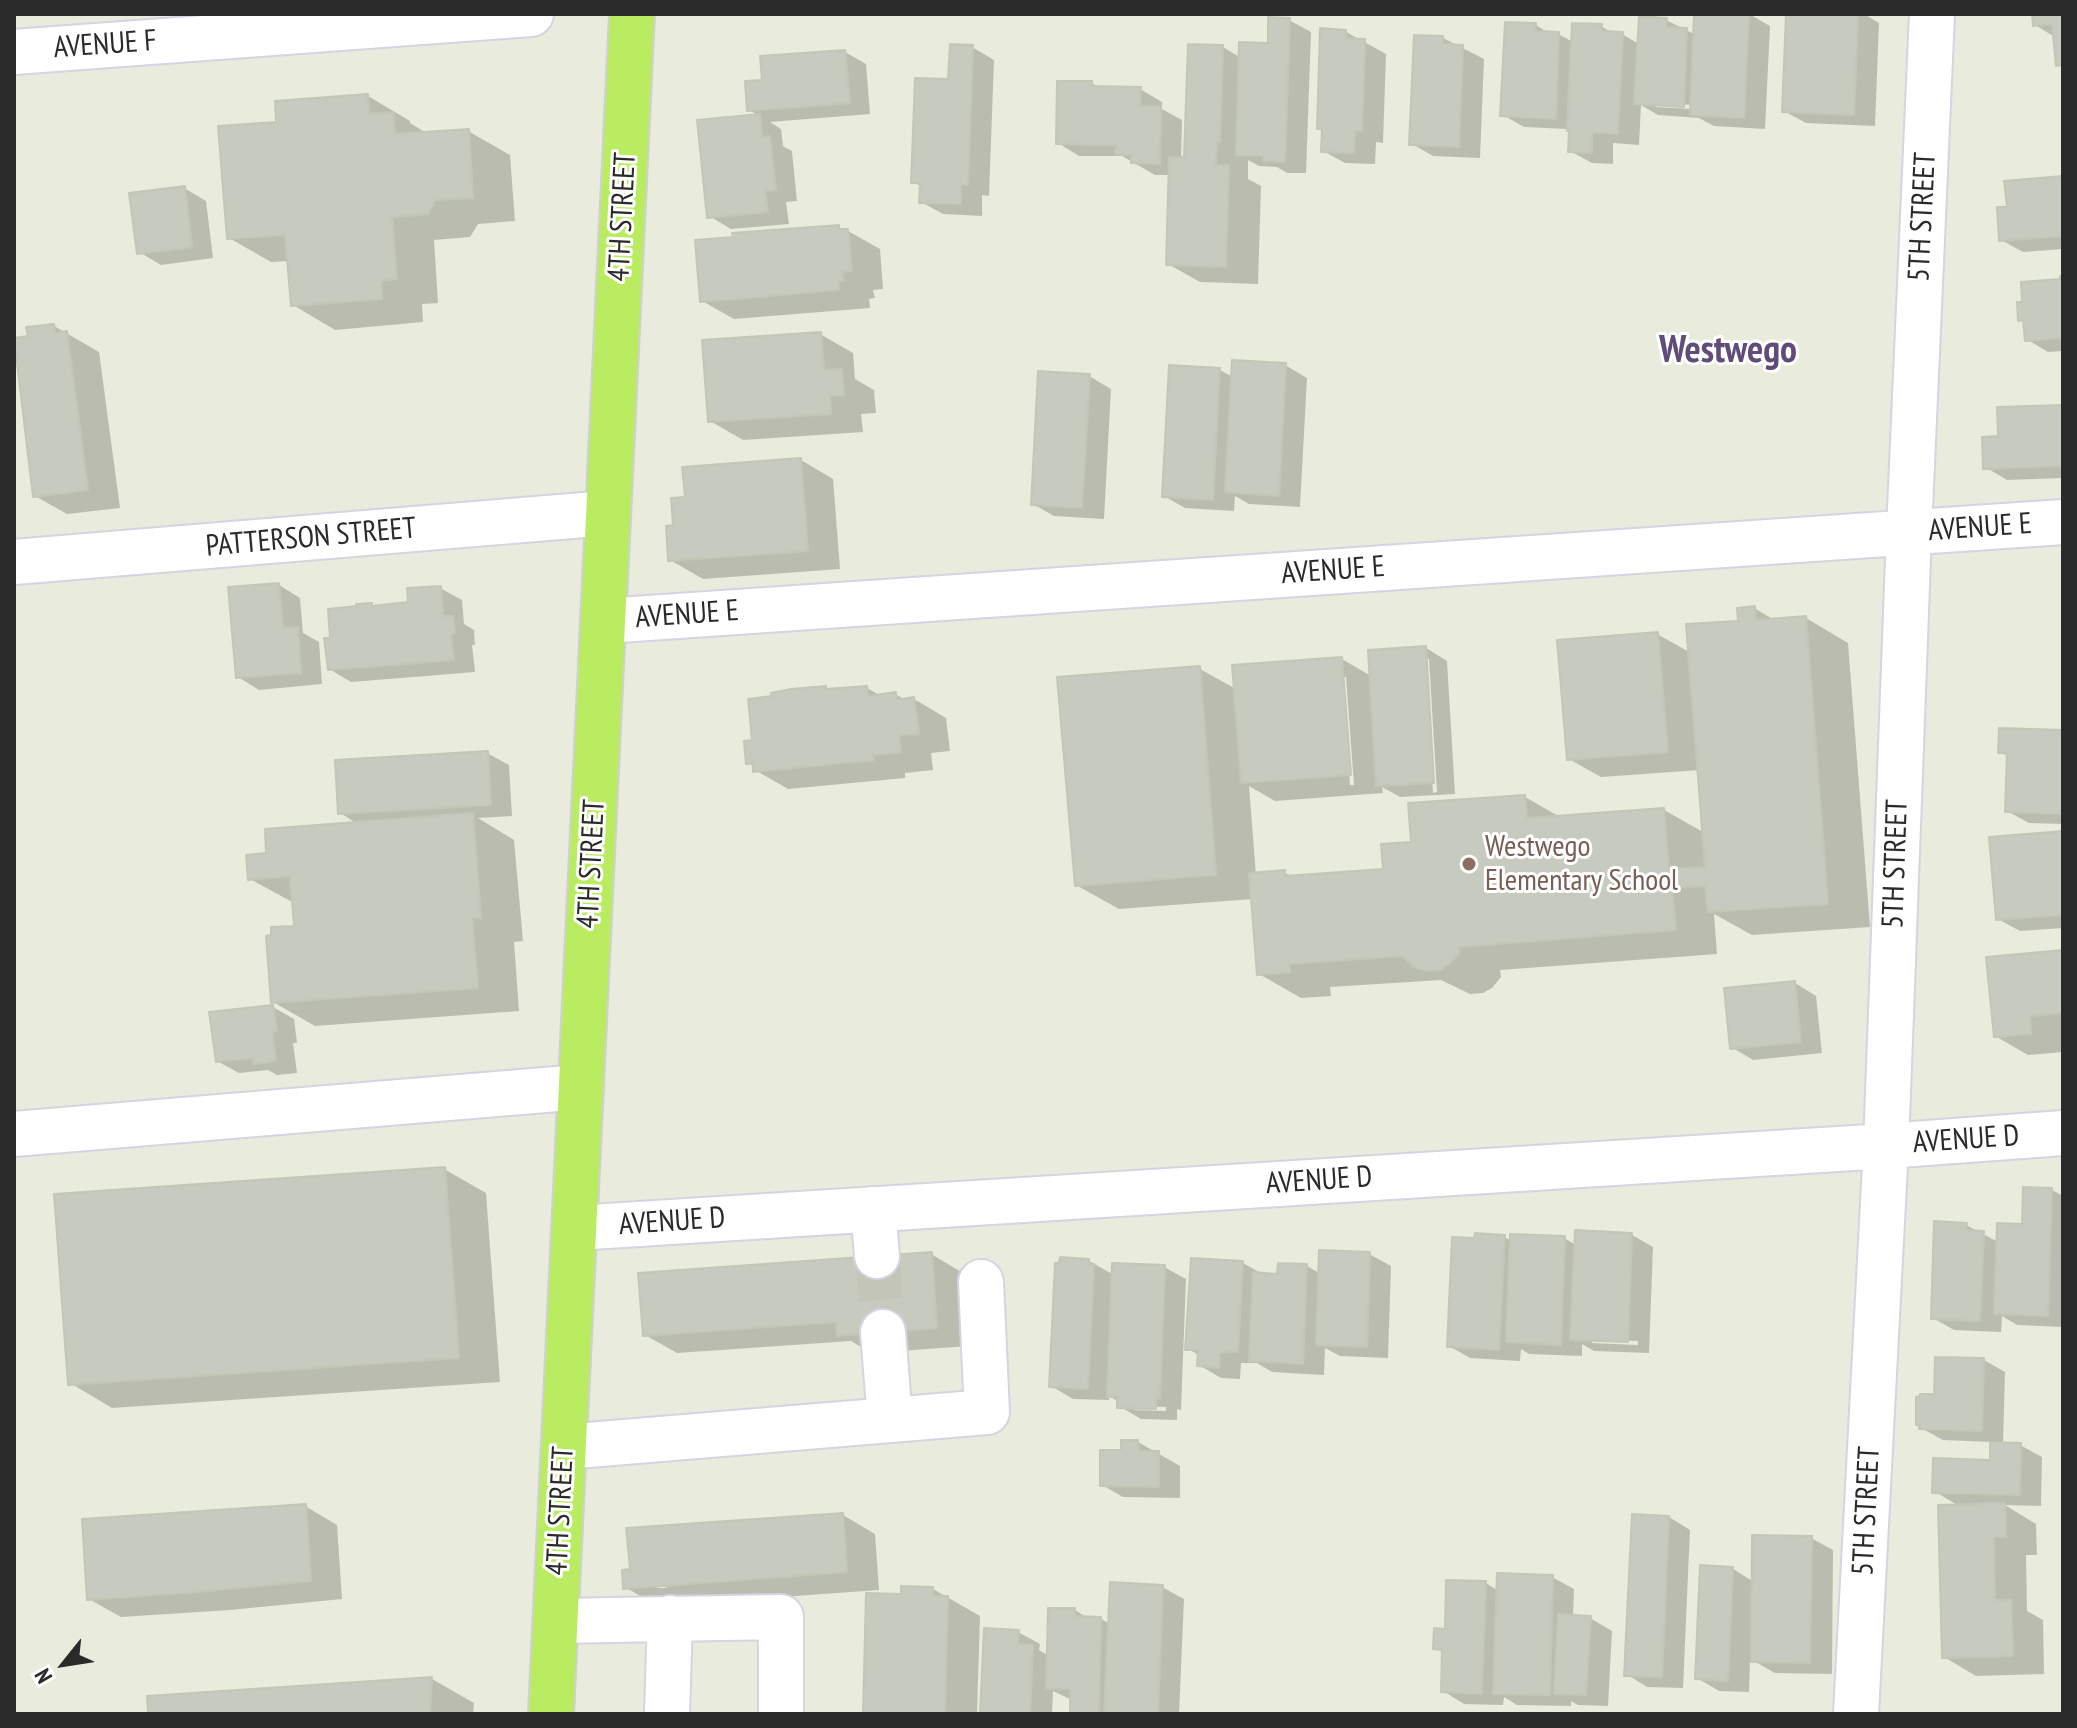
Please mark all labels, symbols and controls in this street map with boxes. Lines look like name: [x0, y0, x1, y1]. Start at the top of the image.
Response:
street label: AVENUE F: [52, 23, 158, 67]
street label: 4TH STREET: [602, 152, 644, 282]
street label: 5TH STREET: [1902, 152, 1944, 282]
district label: Westwego: [1659, 328, 1797, 374]
street label: AVENUE E: [1927, 506, 2033, 550]
street label: PATTERSON STREET: [204, 511, 418, 565]
street label: AVENUE E: [1280, 549, 1386, 593]
street label: AVENUE E: [634, 593, 740, 637]
street label: 4TH STREET: [571, 799, 613, 929]
street label: 5TH STREET: [1876, 799, 1916, 929]
place label: Westwego Elementary School: [1485, 829, 1678, 900]
marker: Westwego Elementary School: [1460, 855, 1478, 873]
street label: AVENUE D: [1912, 1118, 2020, 1162]
street label: AVENUE D: [1265, 1159, 1373, 1203]
street label: AVENUE D: [618, 1200, 726, 1244]
street label: 4TH STREET: [540, 1446, 582, 1576]
street label: 5TH STREET: [1846, 1446, 1888, 1576]
north arrow: [24, 1624, 104, 1704]
text: N: [28, 1664, 58, 1688]

